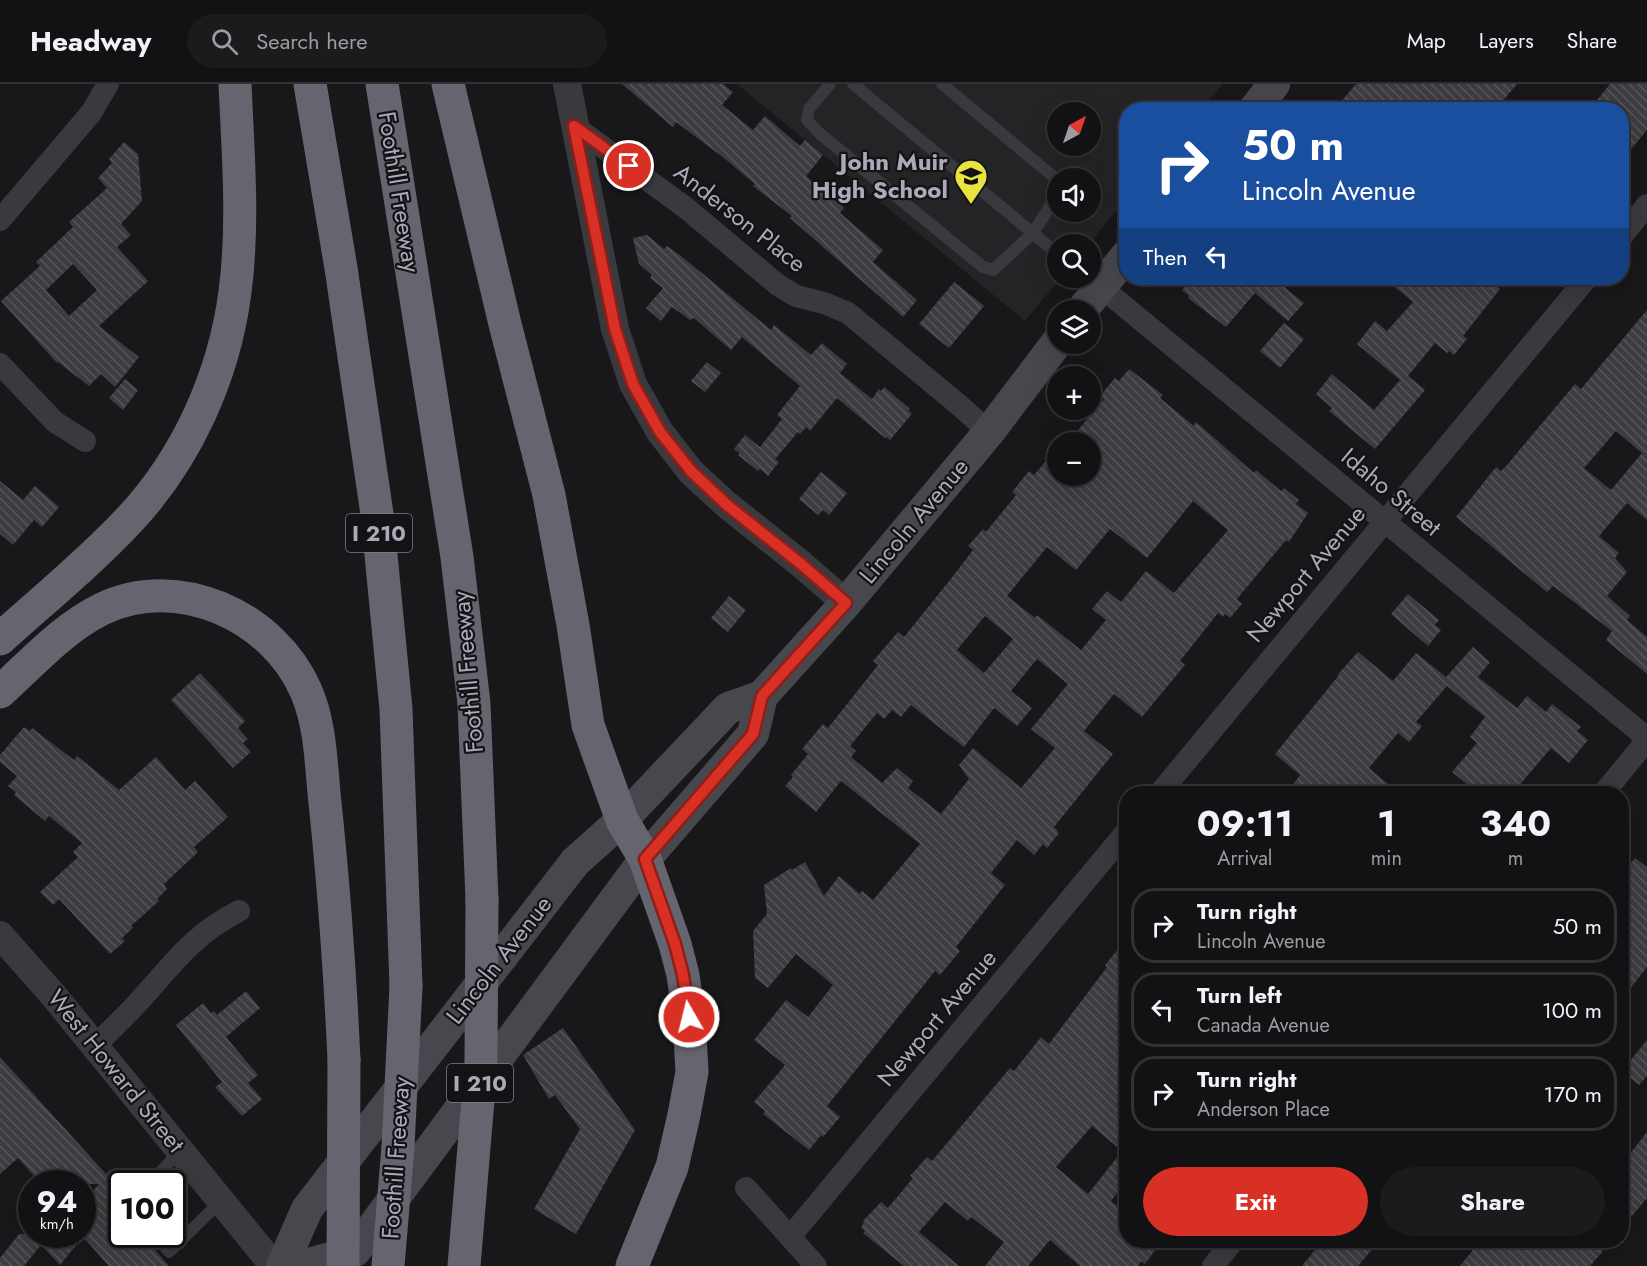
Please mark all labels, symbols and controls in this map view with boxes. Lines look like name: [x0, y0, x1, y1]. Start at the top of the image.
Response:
search box: [187, 14, 607, 68]
text: Headway: [30, 21, 151, 62]
icon: search: [208, 25, 241, 58]
text: Search here: [256, 25, 368, 57]
text: Map: [1407, 26, 1446, 56]
text: Layers: [1479, 26, 1534, 56]
text: Share: [1567, 26, 1617, 56]
north arrow: [1047, 102, 1101, 156]
map controls: [1047, 102, 1101, 486]
street label: Foothill Freeway: [370, 109, 430, 275]
text: 50 m: [1242, 115, 1344, 176]
icon: right: [1143, 126, 1221, 204]
pin: [603, 140, 654, 191]
place label: John Muir High School: [812, 144, 948, 207]
icon: arrive: [612, 149, 645, 182]
street label: Anderson Place: [667, 155, 814, 280]
school or university icon: John Muir High School: [953, 158, 989, 205]
button: sound: [1047, 168, 1101, 222]
text: Lincoln Avenue: [1242, 171, 1416, 210]
button: search: [1047, 234, 1101, 288]
icon: left: [1200, 240, 1233, 273]
text: Then: [1143, 241, 1188, 273]
button: layers: [1047, 300, 1101, 354]
button: +: [1047, 366, 1101, 420]
button: −: [1047, 432, 1101, 486]
street label: Idaho Street: [1334, 439, 1449, 544]
street label: Lincoln Avenue: [851, 450, 977, 591]
street label: Newport Avenue: [1238, 497, 1374, 650]
road number: I 210: [346, 514, 412, 552]
street label: Foothill Freeway: [443, 589, 492, 754]
text: 09:11: [1197, 797, 1293, 849]
text: 1: [1377, 797, 1396, 849]
text: 340: [1480, 797, 1551, 849]
text: Arrival: [1217, 844, 1272, 873]
text: min: [1371, 844, 1402, 873]
text: m: [1508, 844, 1523, 873]
street label: Lincoln Avenue: [437, 888, 560, 1031]
text: Turn right: [1197, 895, 1297, 927]
icon: right: [1146, 909, 1179, 942]
text: 50 m: [1553, 910, 1602, 942]
text: Lincoln Avenue: [1197, 927, 1326, 956]
street label: Newport Avenue: [869, 941, 1005, 1094]
text: Turn left: [1197, 979, 1282, 1011]
street label: West Howard Street: [40, 982, 193, 1160]
position arrow: [657, 985, 721, 1049]
icon: left: [1146, 993, 1179, 1026]
text: 100 m: [1542, 994, 1602, 1026]
text: Canada Avenue: [1197, 1011, 1330, 1040]
text: Turn right: [1197, 1063, 1297, 1095]
road number: I 210: [447, 1064, 513, 1102]
street label: Foothill Freeway: [372, 1075, 419, 1240]
icon: right: [1146, 1077, 1179, 1110]
text: 170 m: [1544, 1078, 1602, 1110]
text: Anderson Place: [1197, 1095, 1330, 1124]
button: Exit: [1143, 1167, 1368, 1236]
button: Share: [1380, 1167, 1605, 1236]
speed limit sign: 100: [108, 1170, 186, 1248]
text: 94: [36, 1180, 78, 1223]
text: km/h: [40, 1213, 74, 1235]

